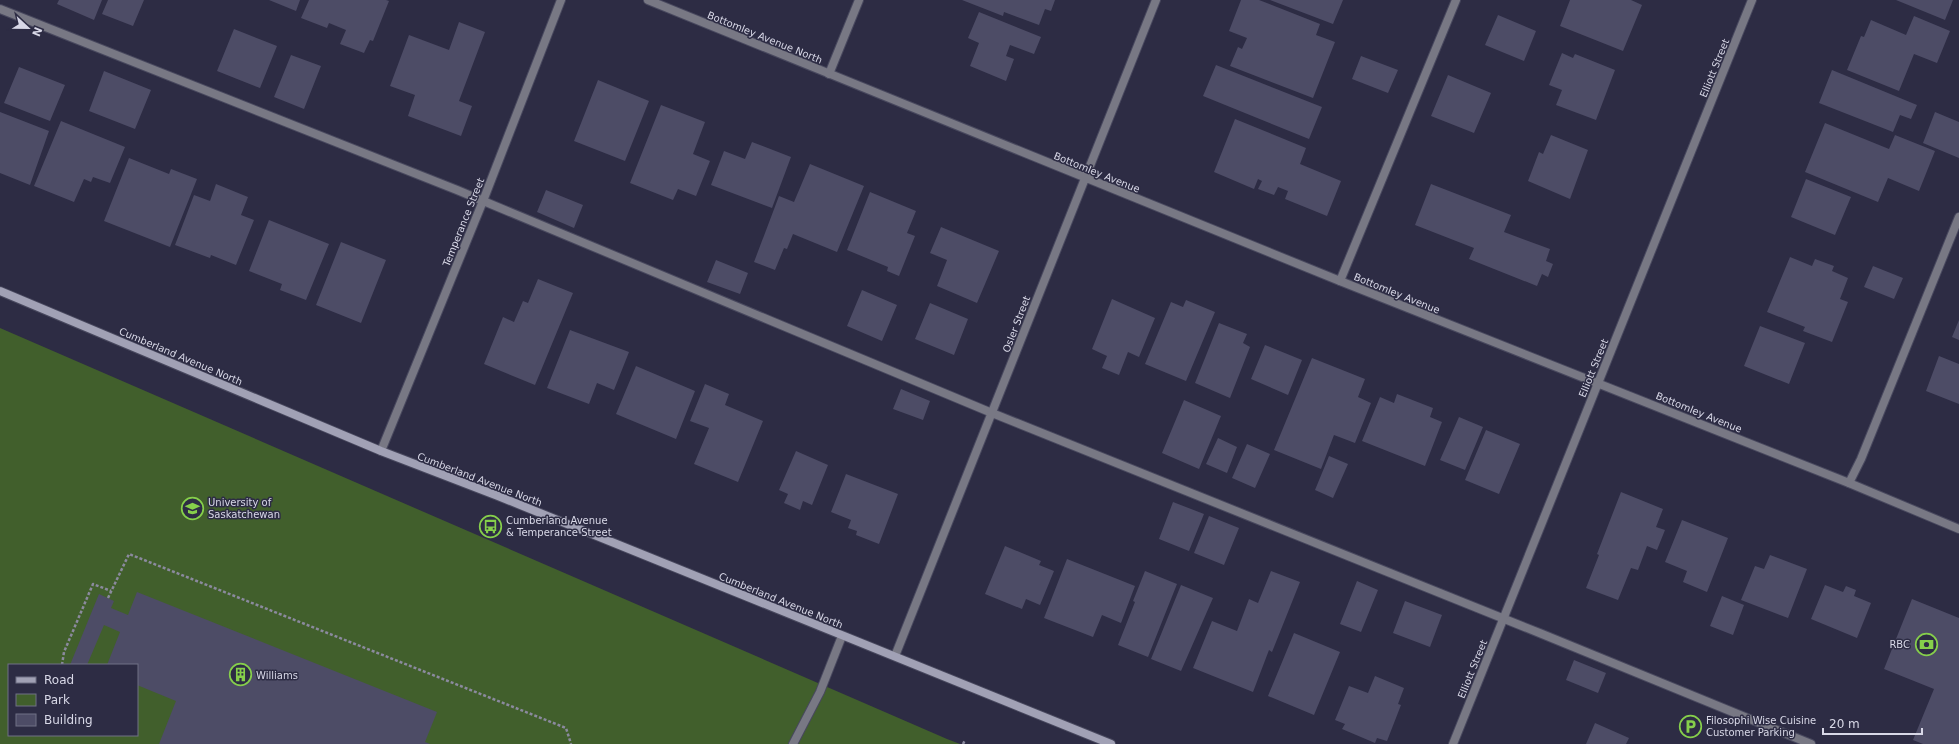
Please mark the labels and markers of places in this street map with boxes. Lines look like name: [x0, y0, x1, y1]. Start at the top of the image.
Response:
school or university icon: University of Saskatchewan: [179, 495, 205, 521]
place label: University of Saskatchewan: [208, 497, 280, 520]
bus stop icon: Cumberland Avenue & Temperance Street: [478, 513, 504, 539]
place label: Cumberland Avenue & Temperance Street: [506, 515, 612, 538]
bank icon: RBC: [1913, 631, 1939, 657]
place label: RBC: [1889, 639, 1910, 650]
building icon: Williams: [228, 662, 254, 688]
place label: Williams: [256, 670, 298, 681]
parking icon: Filosophi Wise Cuisine Customer Parking: [1677, 713, 1703, 739]
place label: Filosophi Wise Cuisine Customer Parking: [1706, 715, 1816, 738]

